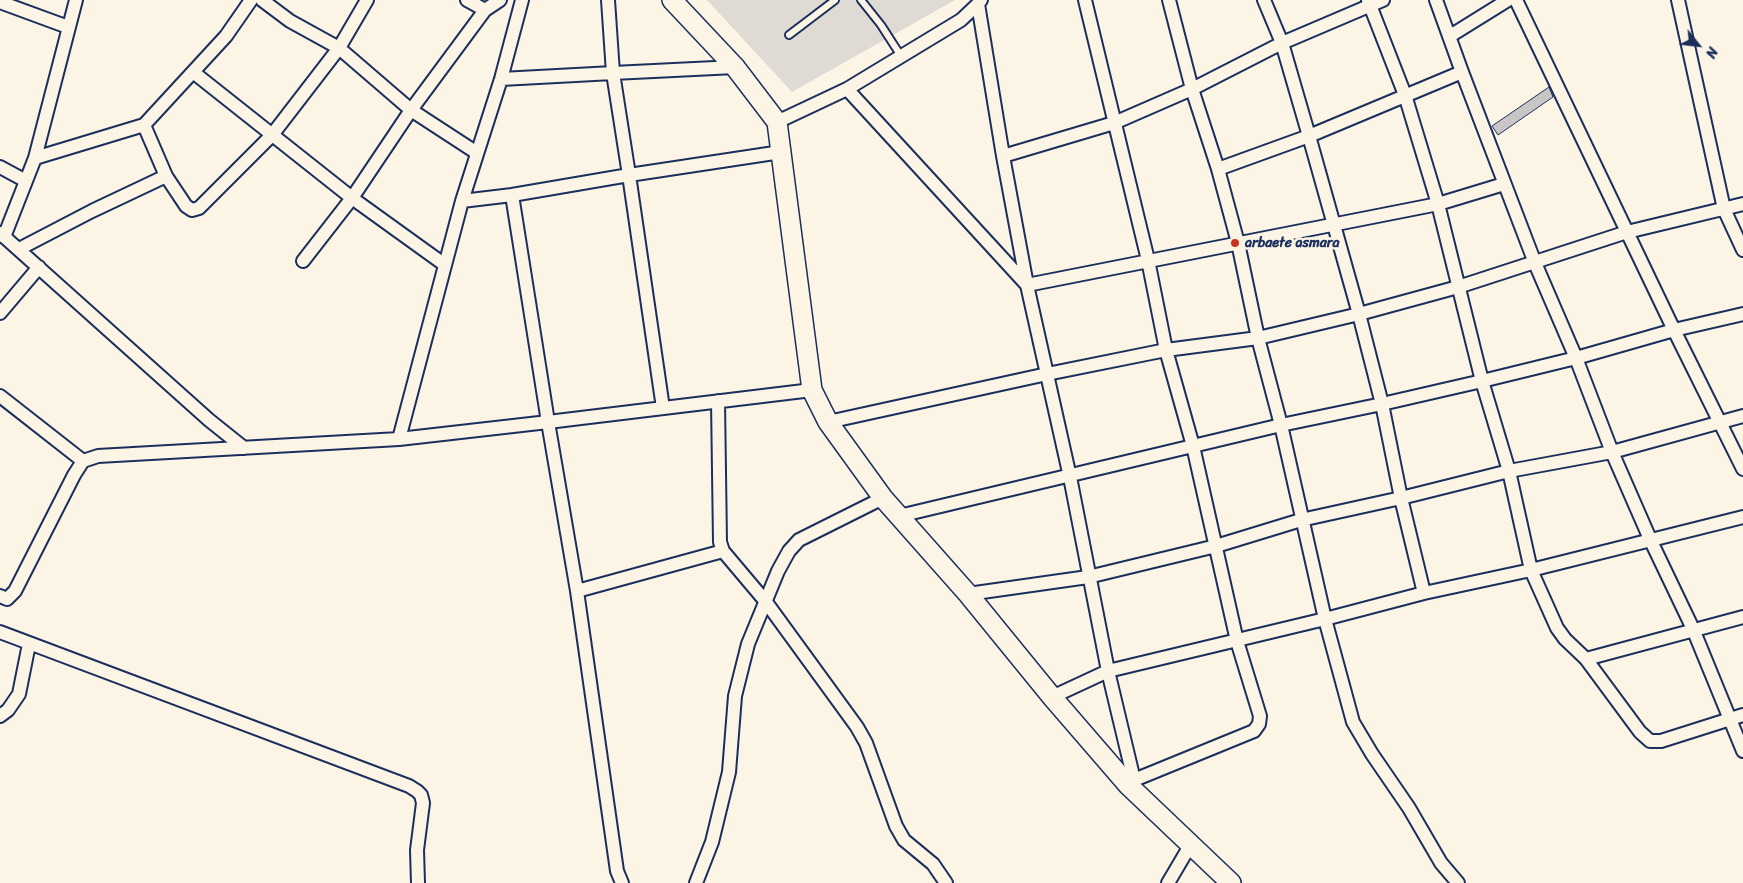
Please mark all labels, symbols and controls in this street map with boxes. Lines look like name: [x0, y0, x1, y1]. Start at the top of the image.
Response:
north arrow: [1673, 20, 1723, 70]
text: N: [1698, 42, 1725, 63]
place label: arbaete asmara: [1245, 235, 1340, 251]
marker: arbaete asmara: [1229, 237, 1241, 249]

